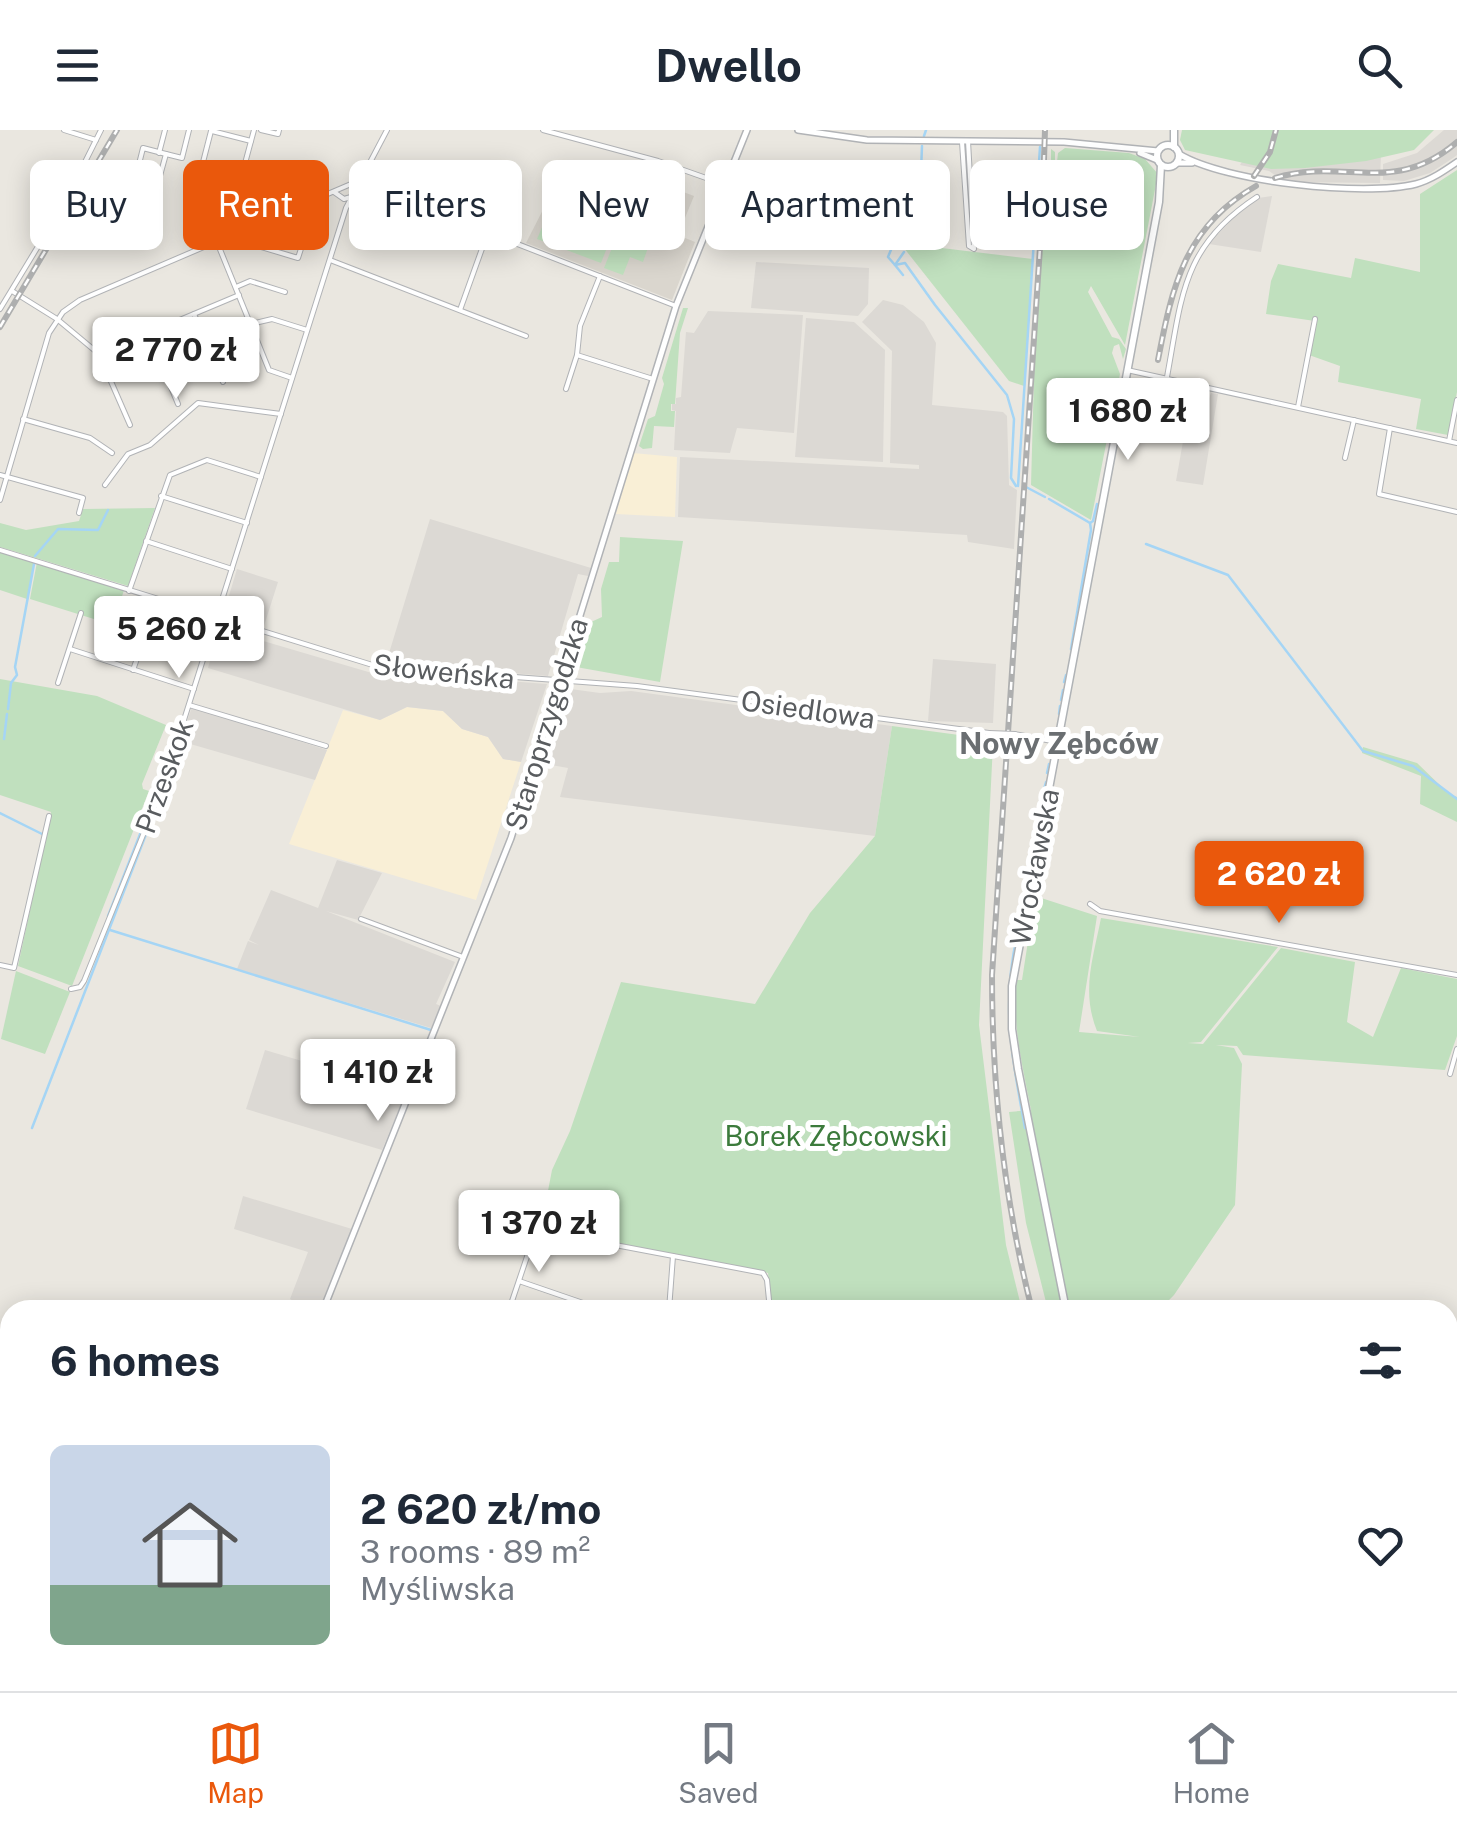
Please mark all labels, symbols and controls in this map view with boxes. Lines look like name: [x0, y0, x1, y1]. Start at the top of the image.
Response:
icon: menu: [50, 38, 105, 93]
icon: search: [1352, 38, 1407, 93]
text: Dwello: [655, 39, 802, 92]
chip: Buy: [30, 160, 163, 250]
chip: Rent: [183, 160, 329, 250]
chip: Filters: [349, 160, 522, 250]
chip: New: [542, 160, 685, 250]
chip: Apartment: [705, 160, 950, 250]
chip: House: [970, 160, 1144, 250]
pin: 2 770 zł: [73, 317, 279, 402]
text: 2 770 zł: [114, 331, 238, 368]
pin: 1 680 zł: [1025, 378, 1231, 463]
text: 1 680 zł: [1069, 392, 1187, 429]
pin: 5 260 zł: [76, 596, 282, 681]
text: 5 260 zł: [116, 610, 242, 647]
street label: Staroprzygodzka: [498, 614, 594, 834]
street label: Słoweńska: [372, 647, 516, 695]
street label: Osiedlowa: [739, 683, 877, 735]
street label: Przeskok: [128, 715, 200, 837]
district label: Nowy Zębców: [959, 725, 1159, 761]
street label: Wrocławska: [1003, 786, 1065, 948]
pin: 2 620 zł: [1176, 841, 1382, 926]
text: 2 620 zł: [1217, 855, 1341, 892]
pin: 1 410 zł: [275, 1039, 481, 1124]
text: 1 410 zł: [322, 1053, 434, 1090]
park label: Borek Zębcowski: [725, 1119, 947, 1152]
pin: 1 370 zł: [436, 1190, 642, 1275]
text: 1 370 zł: [481, 1204, 598, 1241]
icon: filters: [1353, 1333, 1408, 1388]
text: 6 homes: [50, 1336, 220, 1385]
text: 2 620 zł/mo: [360, 1484, 601, 1533]
icon: home: [130, 1485, 250, 1605]
icon: heart: [1353, 1518, 1408, 1573]
text: 3 rooms · 89 m²: [360, 1533, 590, 1570]
text: Myśliwska: [360, 1570, 515, 1607]
tab: Map: [207, 1716, 264, 1809]
tab: Saved: [678, 1716, 758, 1809]
tab: Home: [1173, 1716, 1250, 1809]

